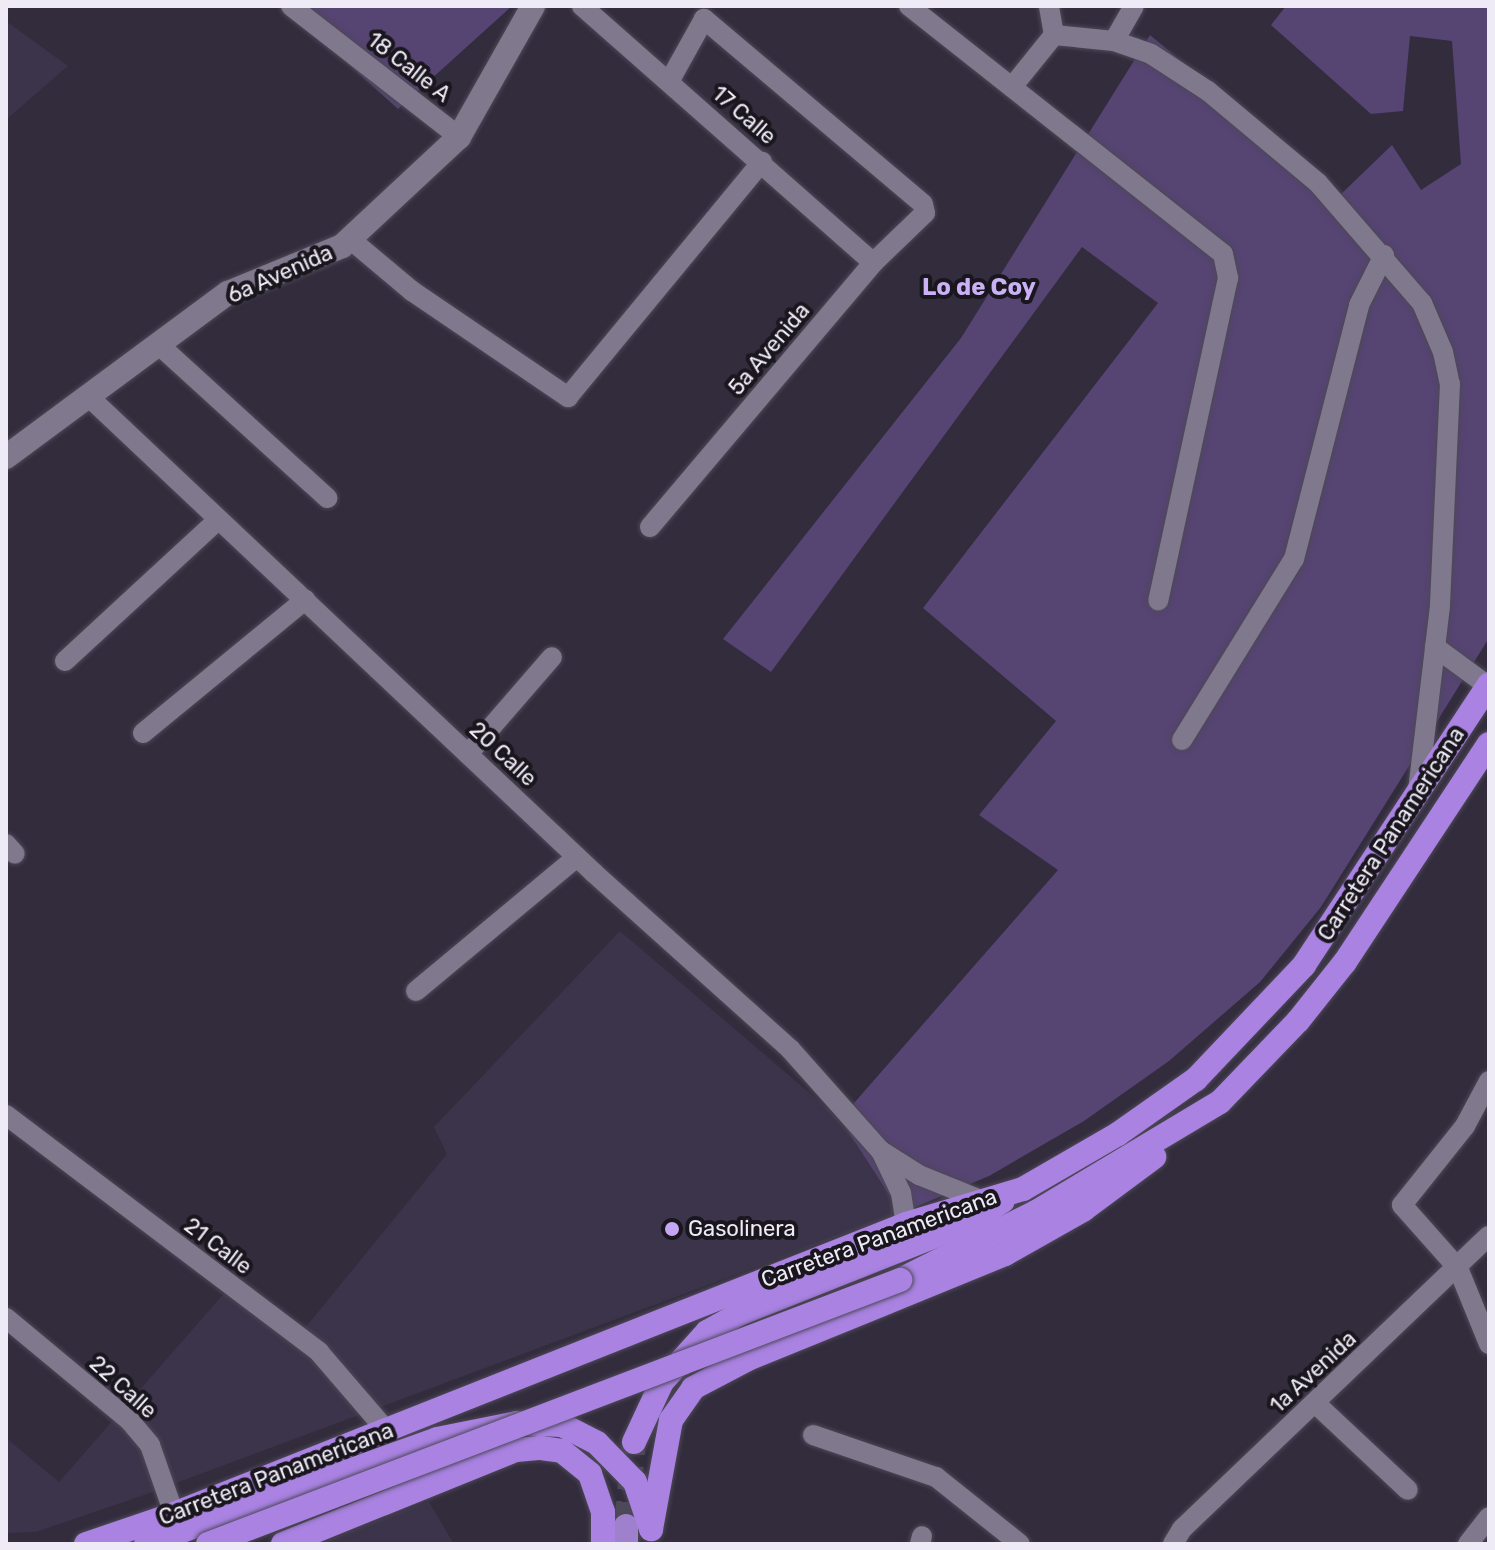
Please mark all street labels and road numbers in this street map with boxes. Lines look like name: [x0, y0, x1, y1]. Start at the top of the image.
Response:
street label: 18 Calle A: [362, 26, 456, 108]
street label: 17 Calle: [707, 80, 781, 150]
street label: 6a Avenida: [223, 239, 337, 309]
street label: 5a Avenida: [723, 297, 815, 401]
street label: 20 Calle: [464, 716, 542, 792]
street label: Carretera Panamericana: [1312, 722, 1470, 946]
street label: Carretera Panamericana: [757, 1183, 1001, 1293]
street label: 21 Calle: [179, 1212, 257, 1280]
street label: 1a Avenida: [1264, 1325, 1362, 1419]
street label: 22 Calle: [84, 1350, 162, 1424]
street label: Carretera Panamericana: [155, 1417, 397, 1531]

